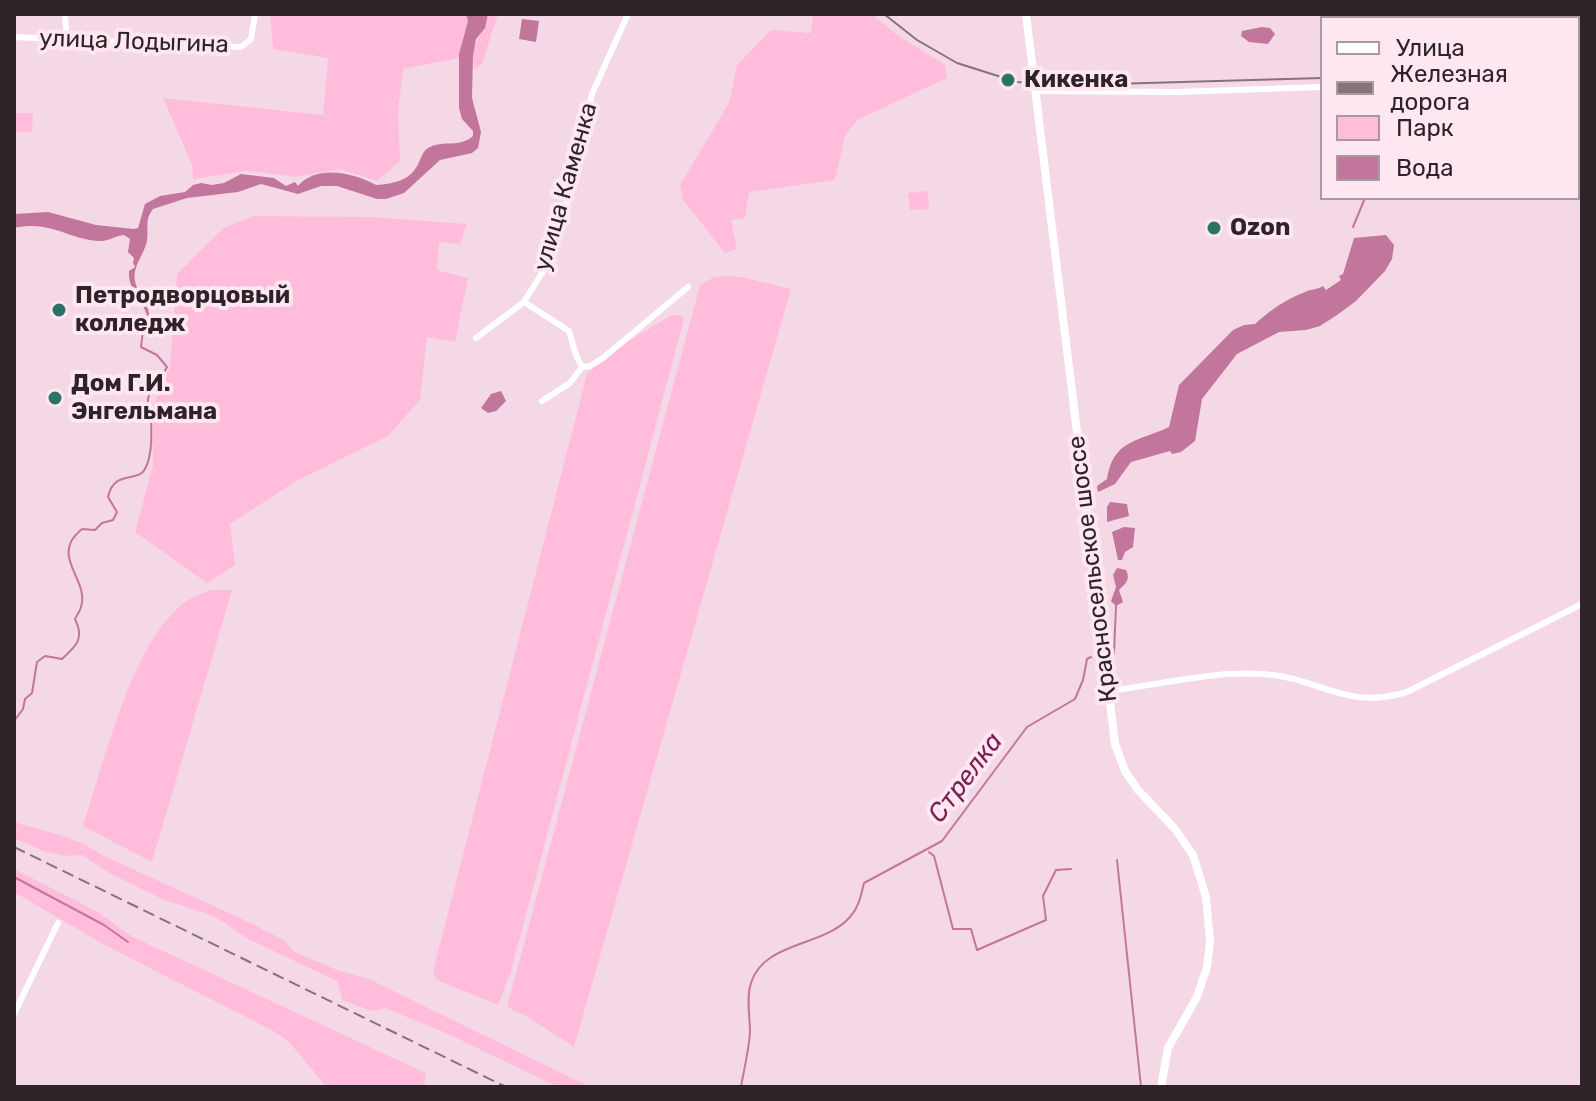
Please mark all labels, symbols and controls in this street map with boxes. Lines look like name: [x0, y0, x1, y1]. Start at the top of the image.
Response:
legend: [1320, 16, 1580, 200]
street label: улица Лодыгина: [39, 24, 229, 60]
text: Улица: [1396, 34, 1465, 62]
text: Железная дорога: [1390, 60, 1508, 116]
place label: Кикенка: [1024, 66, 1128, 94]
marker: Кикенка: [999, 71, 1017, 89]
street label: улица Каменка: [528, 99, 604, 275]
text: Парк: [1396, 114, 1454, 142]
text: Вода: [1396, 154, 1453, 182]
place label: Ozon: [1230, 214, 1290, 242]
marker: Ozon: [1205, 219, 1223, 237]
place label: Петродворцовый колледж: [75, 282, 290, 338]
marker: Петродворцовый колледж: [50, 301, 68, 319]
place label: Дом Г.И. Энгельмана: [71, 370, 217, 426]
marker: Дом Г.И. Энгельмана: [46, 389, 64, 407]
street label: Красносельское шоссе: [1062, 434, 1124, 704]
water label: Стрелка: [922, 727, 1010, 829]

